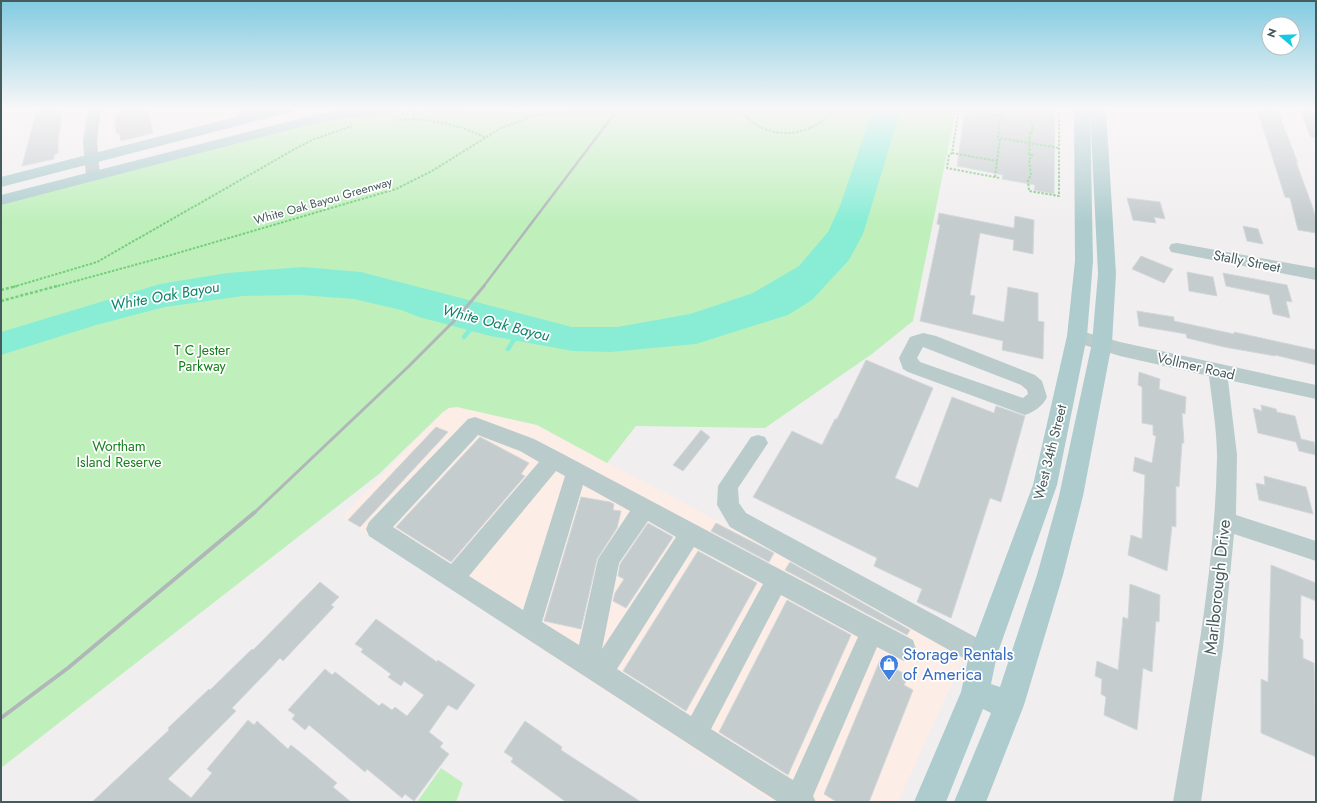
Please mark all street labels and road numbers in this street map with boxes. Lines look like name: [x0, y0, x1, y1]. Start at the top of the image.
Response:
street label: White Oak Bayou Greenway: [252, 172, 395, 229]
street label: Stally Street: [1212, 245, 1283, 277]
street label: Vollmer Road: [1155, 347, 1237, 385]
street label: West 34th Street: [1029, 402, 1072, 502]
street label: Marlborough Drive: [1198, 518, 1236, 656]

